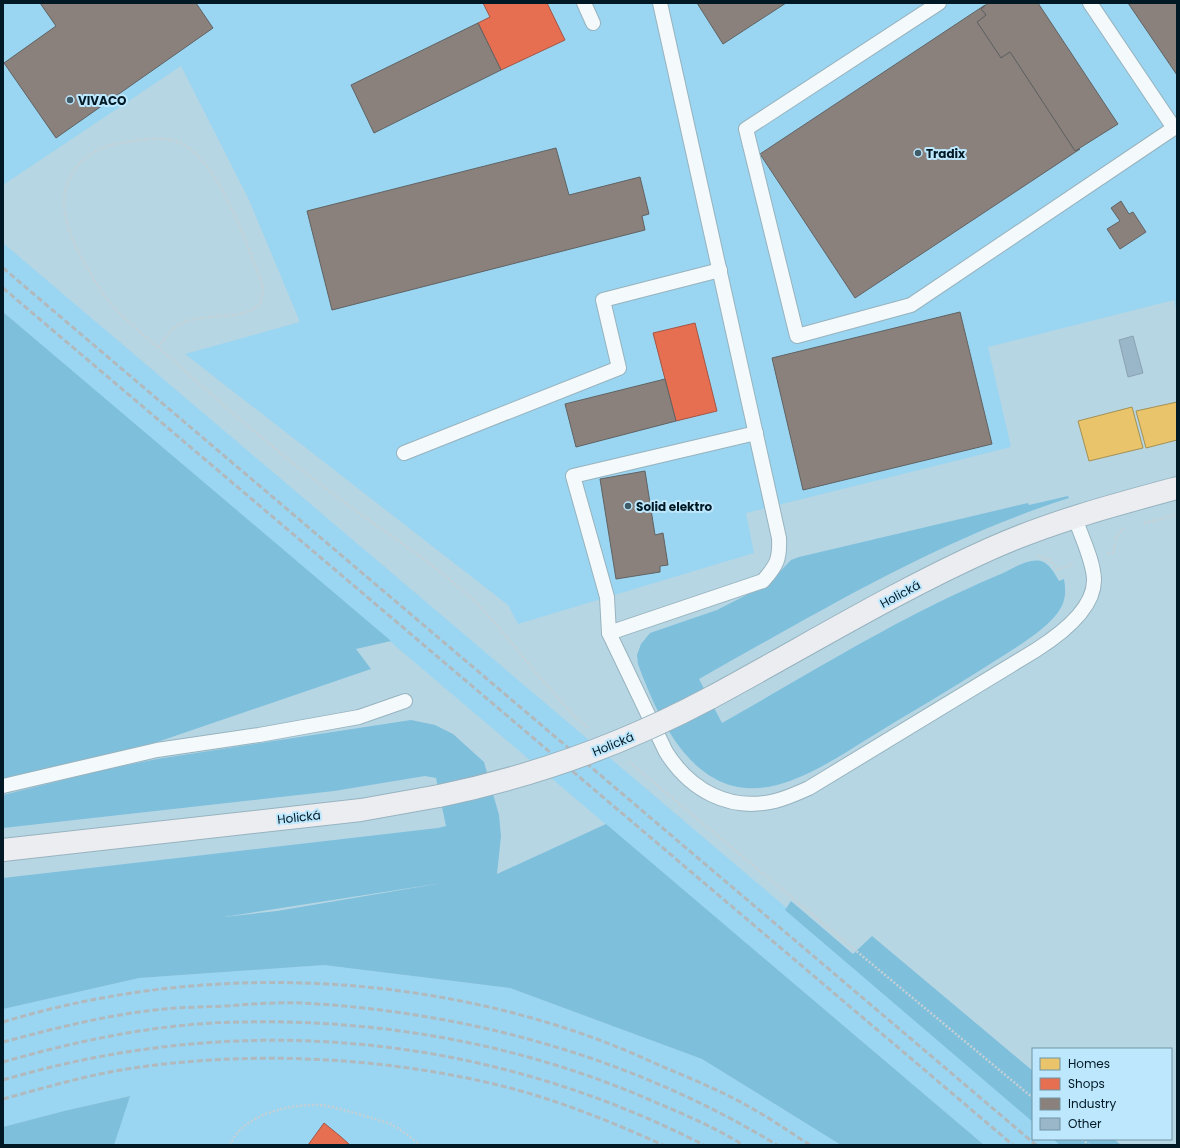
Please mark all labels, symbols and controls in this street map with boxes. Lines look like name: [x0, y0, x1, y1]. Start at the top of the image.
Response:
place label: VIVACO: [78, 92, 127, 109]
marker: VIVACO: [65, 95, 75, 105]
place label: Tradix: [926, 145, 966, 162]
marker: Tradix: [913, 148, 923, 158]
place label: Solid elektro: [636, 498, 713, 515]
marker: Solid elektro: [623, 501, 633, 511]
street label: Holická: [877, 576, 923, 612]
street label: Holická: [590, 728, 636, 760]
street label: Holická: [276, 806, 322, 828]
legend: [1032, 1048, 1172, 1140]
text: Homes: [1068, 1055, 1110, 1072]
text: Shops: [1068, 1075, 1105, 1092]
text: Industry: [1068, 1095, 1117, 1112]
text: Other: [1068, 1115, 1102, 1132]

